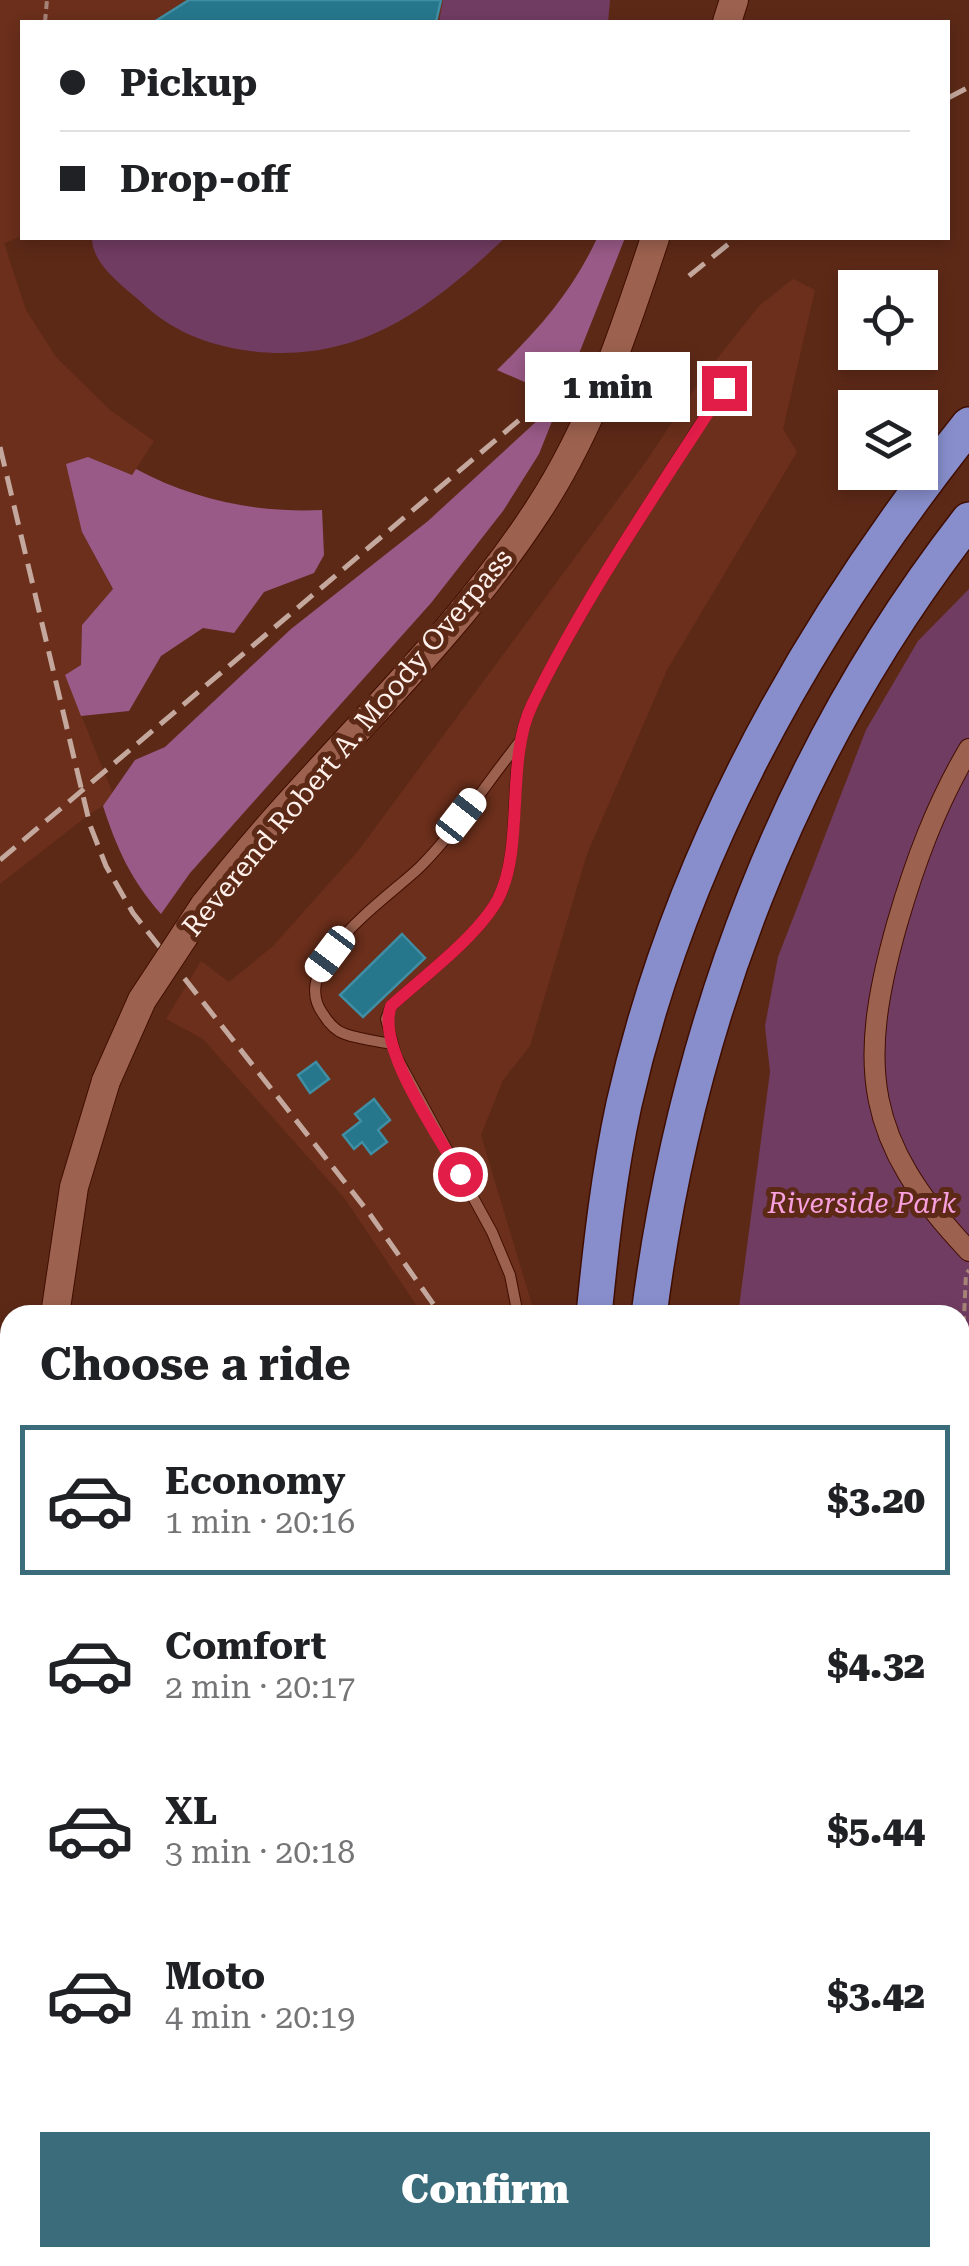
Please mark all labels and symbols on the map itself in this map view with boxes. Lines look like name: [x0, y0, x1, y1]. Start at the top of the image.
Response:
callout: 1 min: [524, 353, 689, 423]
route end: [702, 366, 747, 411]
street label: Reverend Robert A. Moody Overpass: [175, 542, 519, 943]
car: [431, 783, 491, 849]
car: [300, 921, 360, 987]
route start: [438, 1152, 483, 1197]
park label: Riverside Park: [767, 1187, 957, 1220]

